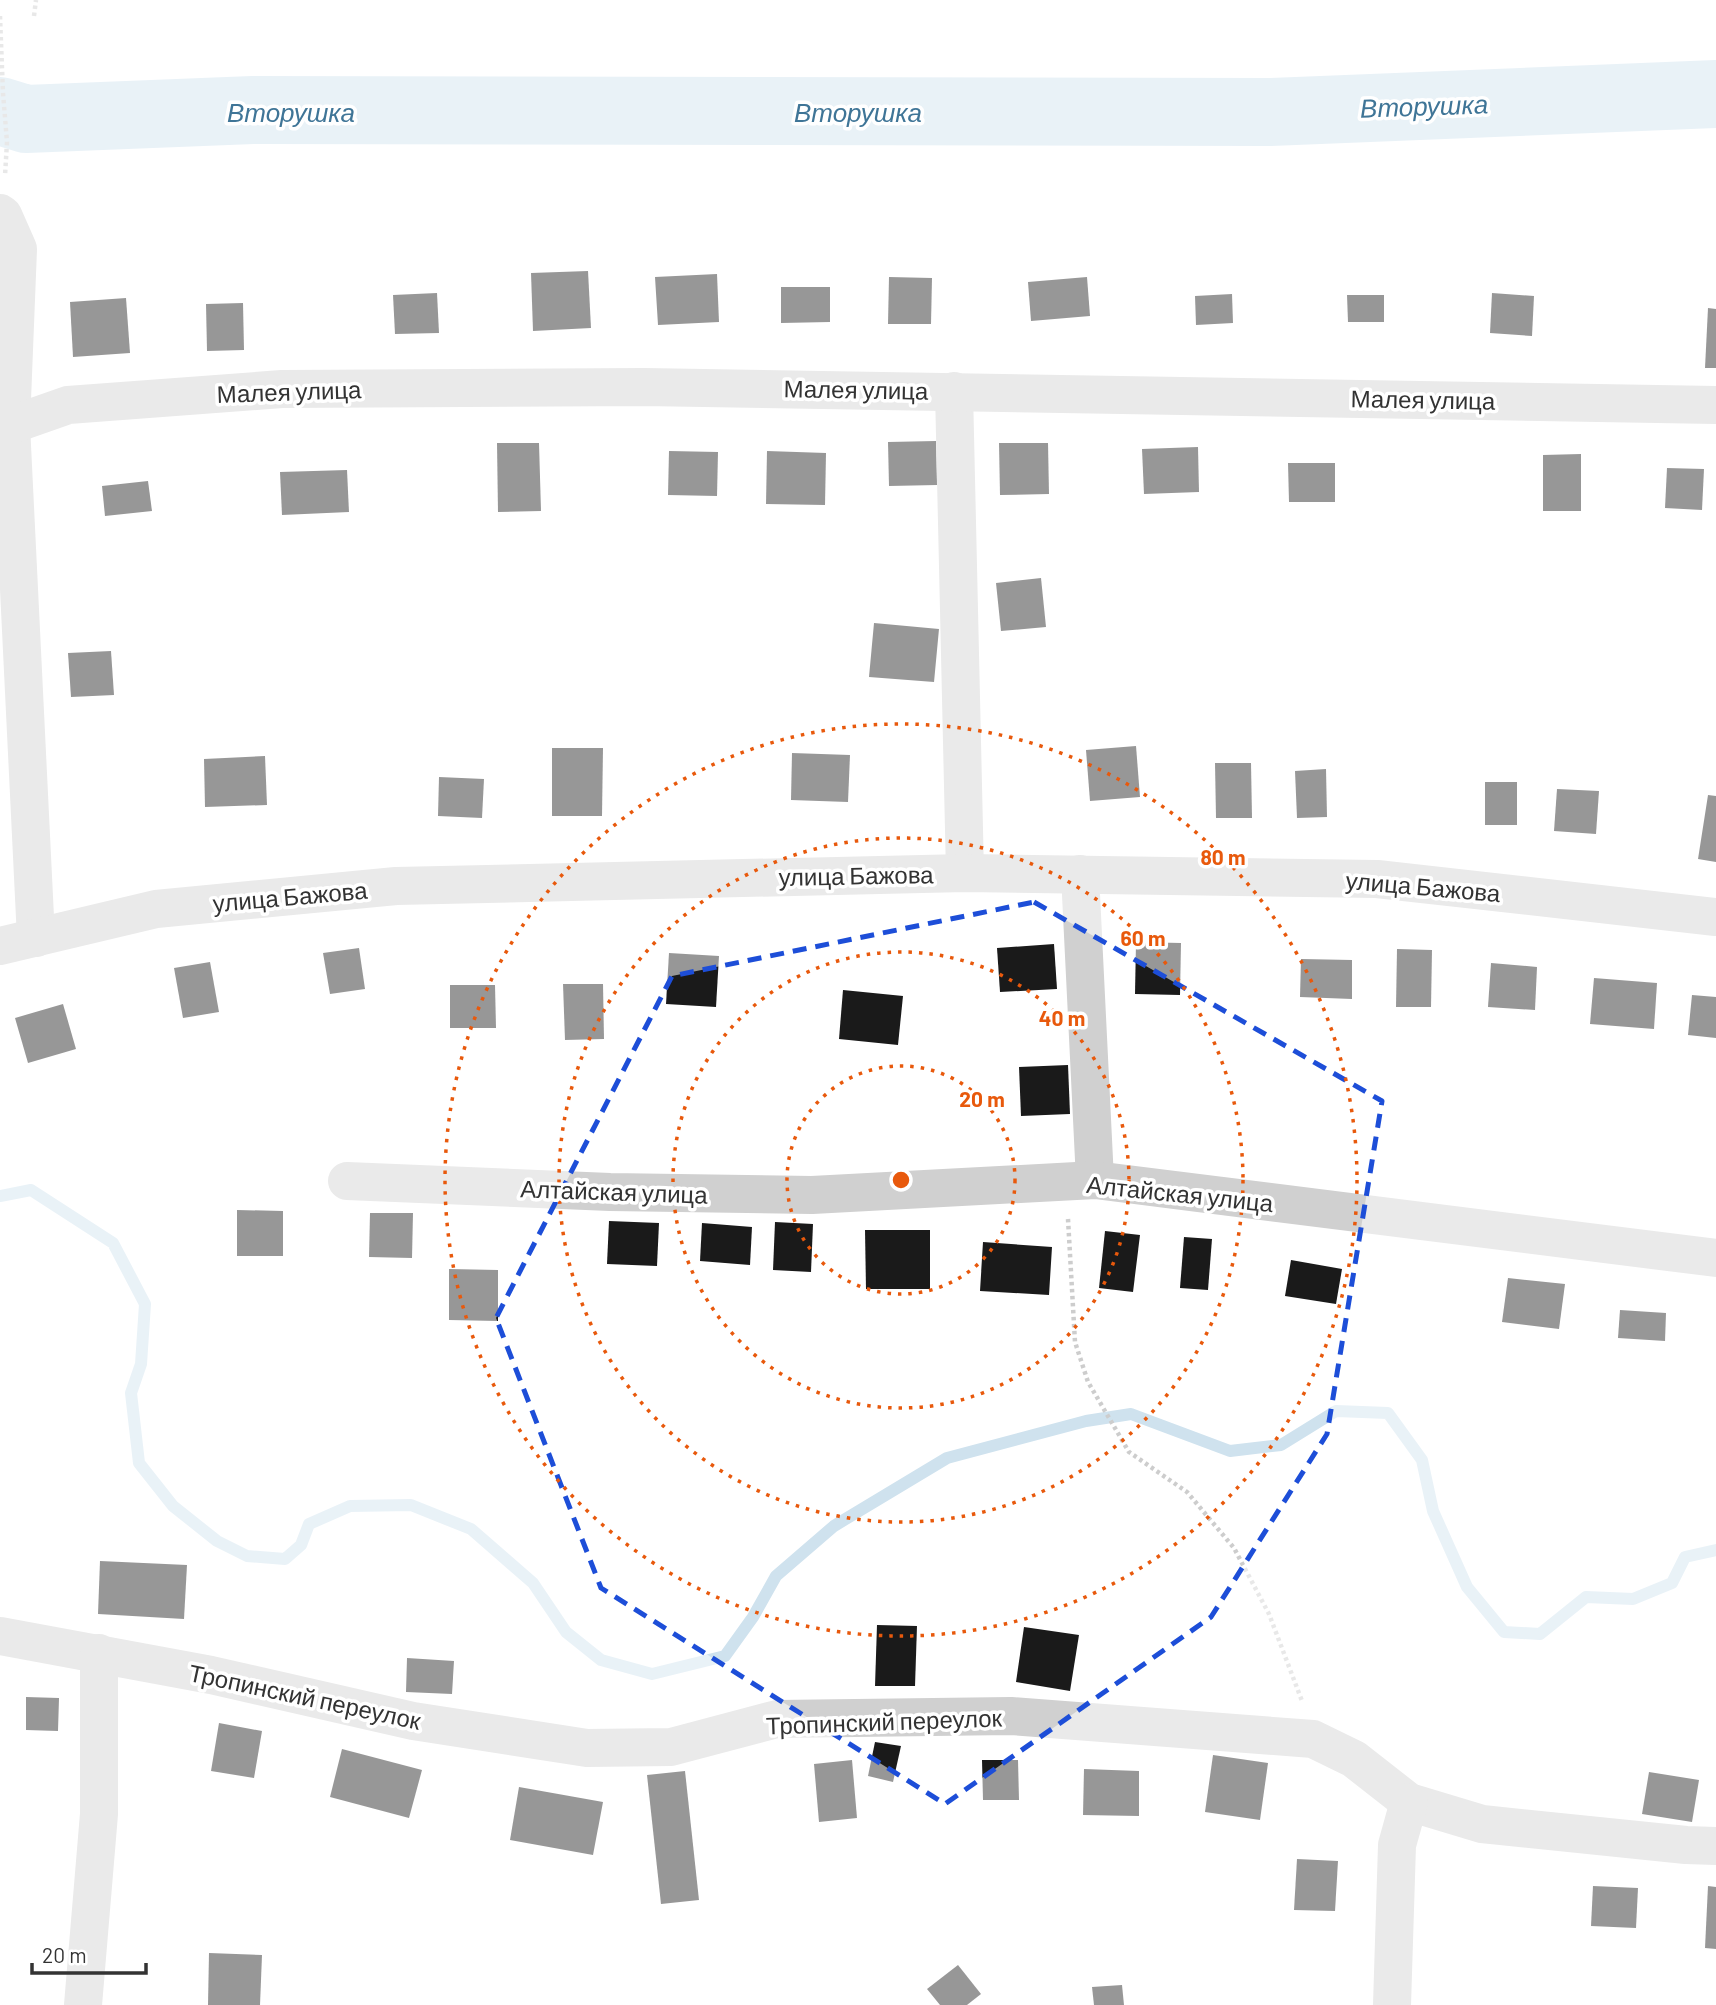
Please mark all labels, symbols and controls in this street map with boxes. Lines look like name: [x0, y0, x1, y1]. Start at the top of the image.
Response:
water label: Вторушка: [1359, 87, 1489, 123]
water label: Вторушка: [227, 96, 355, 127]
water label: Вторушка: [794, 96, 922, 127]
street label: Малея улица: [783, 373, 929, 405]
street label: Малея улица: [216, 374, 362, 408]
street label: Малея улица: [1350, 383, 1496, 415]
text: 80 m: [1200, 844, 1246, 869]
street label: улица Бажова: [778, 859, 934, 891]
street label: улица Бажова: [1344, 865, 1502, 907]
street label: улица Бажова: [211, 875, 369, 917]
text: 60 m: [1121, 925, 1165, 950]
text: 40 m: [1039, 1005, 1085, 1030]
text: 20 m: [959, 1086, 1005, 1111]
centre of rings: [889, 1168, 913, 1192]
street label: Алтайская улица: [1085, 1169, 1275, 1217]
street label: Алтайская улица: [520, 1173, 709, 1209]
street label: Тропинский переулок: [186, 1657, 424, 1735]
street label: Тропинский переулок: [765, 1702, 1003, 1740]
scale bar: [32, 1932, 145, 1976]
text: 20 m: [42, 1942, 87, 1967]

